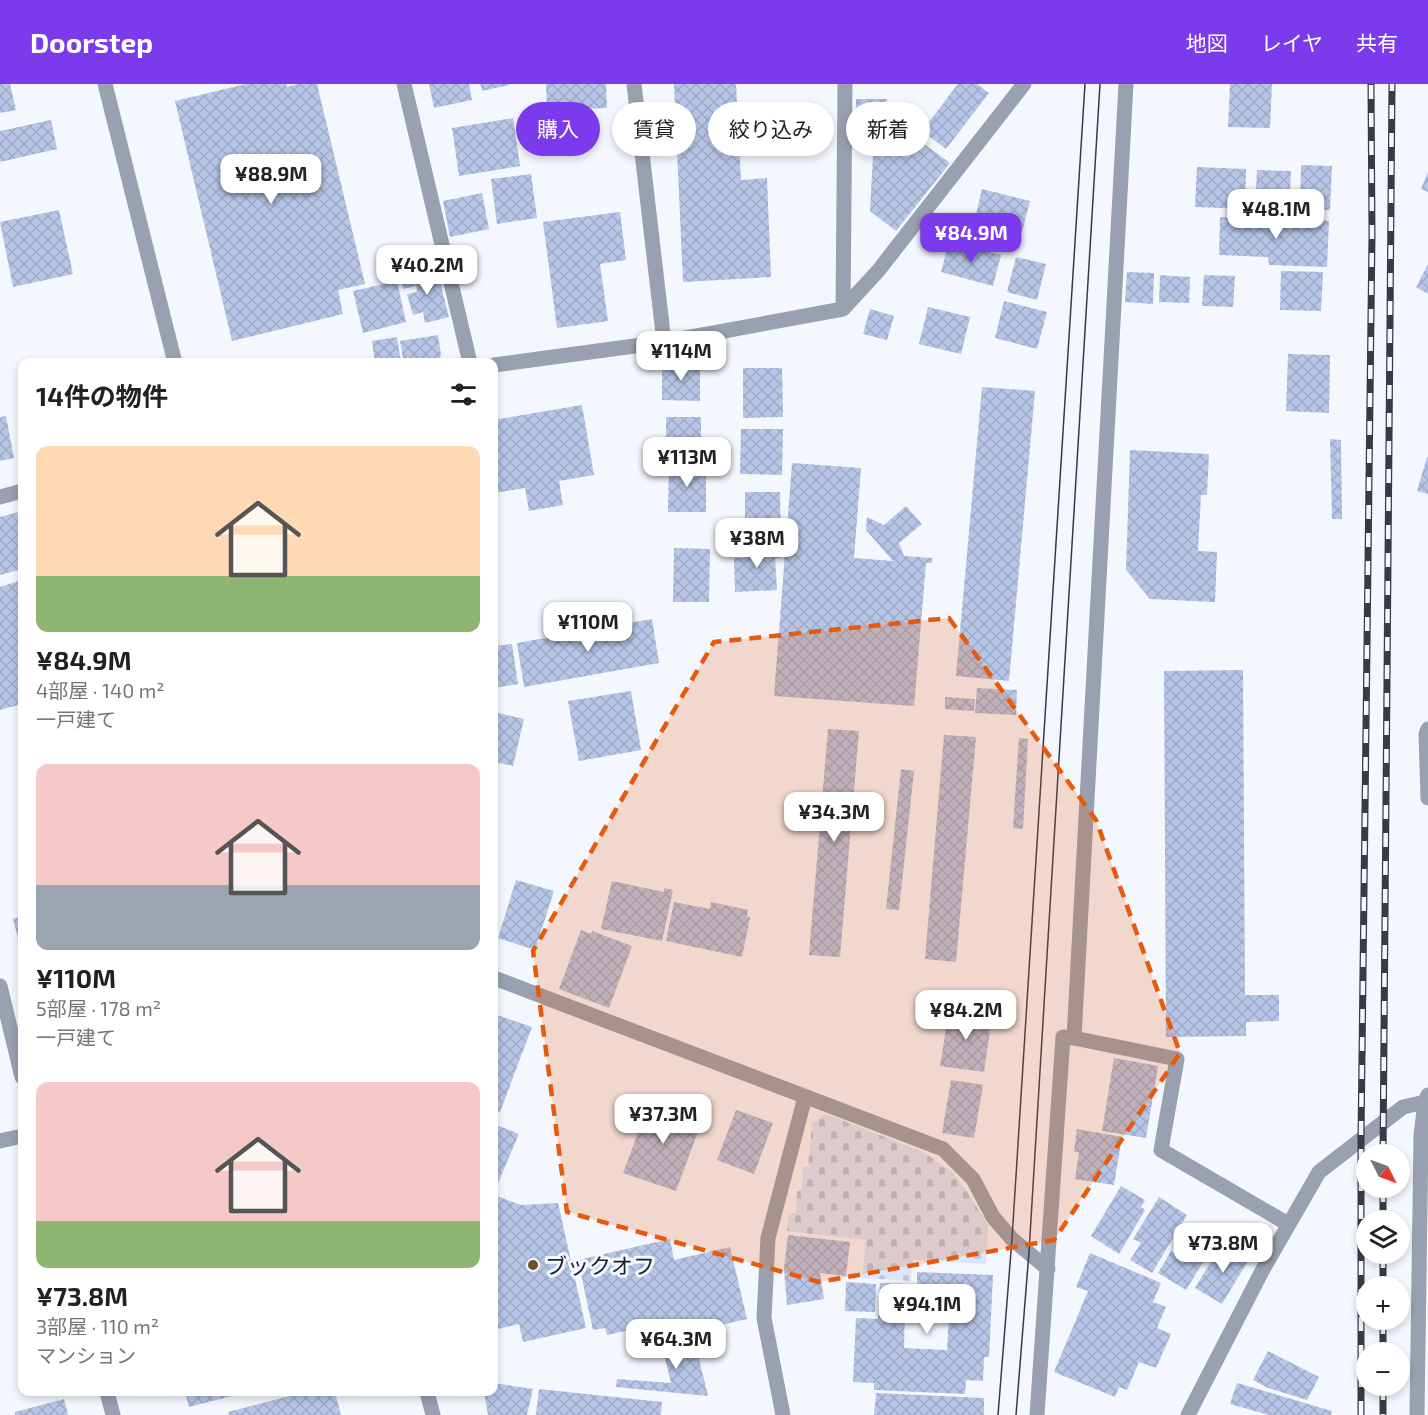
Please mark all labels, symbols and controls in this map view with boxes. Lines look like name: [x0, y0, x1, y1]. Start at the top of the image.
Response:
text: Doorstep: [30, 25, 153, 59]
text: 地図: [1186, 30, 1228, 55]
text: レイヤ: [1261, 30, 1323, 55]
text: 共有: [1356, 30, 1398, 55]
chip: 購入: [516, 102, 600, 156]
chip: 賃貸: [612, 102, 696, 156]
chip: 絞り込み: [708, 102, 834, 156]
chip: 新着: [846, 102, 930, 156]
pin: ¥88.9M: [222, 154, 320, 205]
text: ¥88.9M: [234, 161, 308, 185]
pin: ¥48.1M: [1227, 189, 1325, 240]
text: ¥48.1M: [1241, 196, 1311, 220]
pin: ¥84.9M: [922, 213, 1020, 264]
text: ¥84.9M: [934, 220, 1008, 244]
pin: ¥40.2M: [378, 245, 476, 296]
text: ¥40.2M: [390, 252, 464, 276]
pin: ¥114M: [639, 331, 723, 382]
text: ¥114M: [650, 338, 712, 362]
icon: filters: [447, 378, 480, 411]
text: 14件の物件: [36, 380, 168, 411]
pin: ¥113M: [645, 437, 729, 488]
text: ¥113M: [657, 444, 717, 468]
icon: home: [204, 485, 312, 593]
pin: ¥38M: [721, 518, 793, 569]
text: ¥38M: [729, 525, 785, 549]
pin: ¥110M: [546, 602, 630, 653]
text: ¥110M: [557, 609, 619, 633]
text: ¥84.9M: [36, 644, 132, 675]
text: 4部屋 · 140 m²: [36, 678, 165, 702]
text: 一戸建て: [36, 707, 116, 731]
pin: ¥34.3M: [785, 792, 883, 843]
text: ¥34.3M: [798, 799, 870, 823]
icon: home: [204, 803, 312, 911]
text: ¥110M: [36, 962, 116, 993]
pin: ¥84.2M: [917, 990, 1015, 1041]
text: 5部屋 · 178 m²: [36, 996, 161, 1020]
text: ¥84.2M: [929, 997, 1003, 1021]
text: 一戸建て: [36, 1025, 116, 1049]
pin: ¥37.3M: [614, 1094, 712, 1145]
text: ¥37.3M: [629, 1101, 697, 1125]
icon: home: [204, 1121, 312, 1229]
north arrow: [1356, 1144, 1410, 1198]
map controls: [1356, 1144, 1410, 1396]
button: layers: [1356, 1210, 1410, 1264]
pin: ¥73.8M: [1174, 1223, 1272, 1274]
text: ¥73.8M: [1188, 1230, 1258, 1254]
place label: ブックオフ: [545, 1252, 655, 1278]
marker: ブックオフ: [526, 1258, 540, 1272]
button: +: [1356, 1276, 1410, 1330]
text: ¥73.8M: [36, 1280, 128, 1311]
pin: ¥94.1M: [878, 1284, 976, 1335]
text: ¥94.1M: [893, 1291, 961, 1315]
text: 3部屋 · 110 m²: [36, 1314, 159, 1338]
pin: ¥64.3M: [627, 1319, 725, 1370]
text: ¥64.3M: [640, 1326, 712, 1350]
button: −: [1356, 1342, 1410, 1396]
text: マンション: [36, 1343, 136, 1367]

